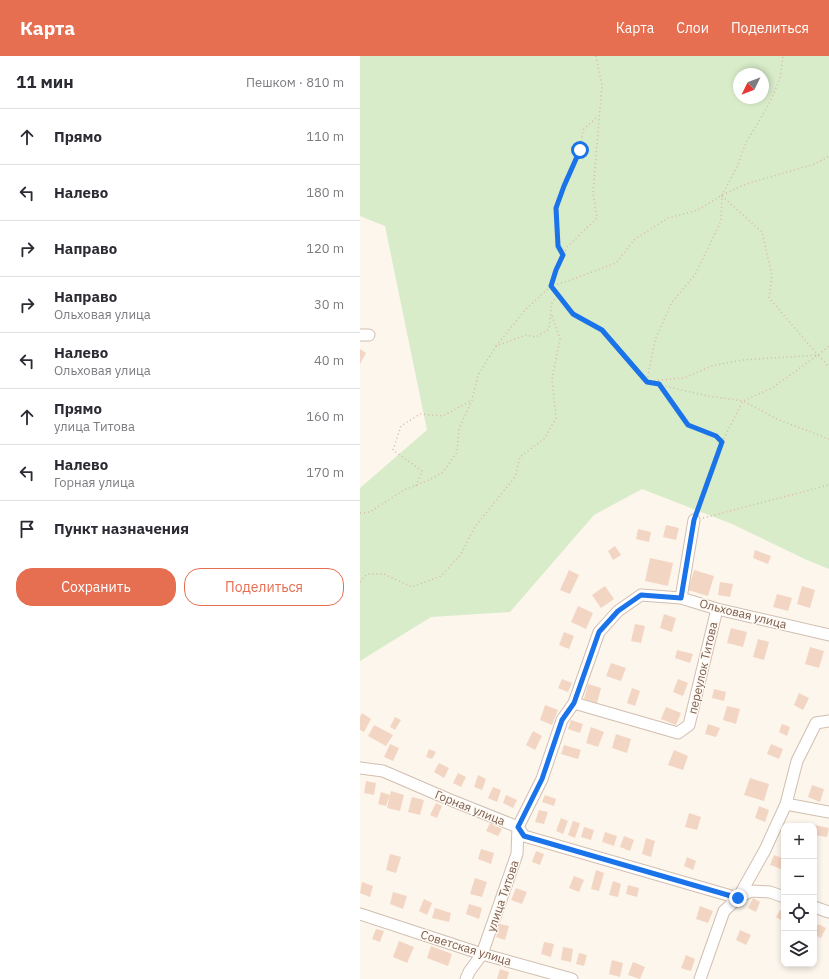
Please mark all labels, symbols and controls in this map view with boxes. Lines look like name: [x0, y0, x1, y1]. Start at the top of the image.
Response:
text: Карта: [20, 16, 75, 40]
text: Карта: [616, 19, 654, 37]
text: Слои: [676, 19, 709, 37]
text: Поделиться: [731, 19, 809, 37]
north arrow: [733, 68, 769, 104]
text: 11 мин: [16, 71, 74, 93]
text: Пешком · 810 m: [246, 74, 344, 91]
icon: ahead: [16, 126, 38, 148]
text: Прямо: [54, 127, 102, 146]
text: 110 m: [306, 128, 344, 145]
route start: [571, 141, 589, 159]
icon: left: [16, 182, 38, 204]
text: Налево: [54, 183, 108, 202]
text: 180 m: [306, 184, 344, 201]
icon: right: [16, 238, 38, 260]
text: Направо: [54, 239, 117, 258]
text: 120 m: [306, 240, 344, 257]
text: Направо: [54, 287, 117, 306]
icon: right: [16, 294, 38, 316]
text: 30 m: [314, 296, 344, 313]
text: Ольховая улица: [54, 306, 151, 323]
text: Налево: [54, 343, 108, 362]
icon: left: [16, 350, 38, 372]
text: 40 m: [314, 352, 344, 369]
text: Ольховая улица: [54, 362, 151, 379]
text: Прямо: [54, 399, 102, 418]
icon: ahead: [16, 406, 38, 428]
text: 160 m: [306, 408, 344, 425]
text: улица Титова: [54, 418, 135, 435]
text: Налево: [54, 455, 108, 474]
icon: left: [16, 462, 38, 484]
text: 170 m: [306, 464, 344, 481]
text: Горная улица: [54, 474, 135, 491]
icon: arrive: [16, 518, 38, 540]
text: Пункт назначения: [54, 519, 189, 538]
button: Сохранить: [16, 568, 176, 606]
button: Поделиться: [184, 568, 344, 606]
street label: Ольховая улица: [698, 595, 789, 632]
street label: переулок Титова: [685, 620, 721, 716]
street label: Горная улица: [433, 787, 508, 829]
map controls: [781, 823, 817, 967]
button: +: [781, 823, 817, 859]
street label: улица Титова: [483, 858, 522, 934]
button: −: [781, 859, 817, 895]
route end: [729, 889, 747, 907]
button: locate: [781, 895, 817, 931]
street label: Советская улица: [419, 927, 514, 969]
button: layers: [781, 931, 817, 967]

